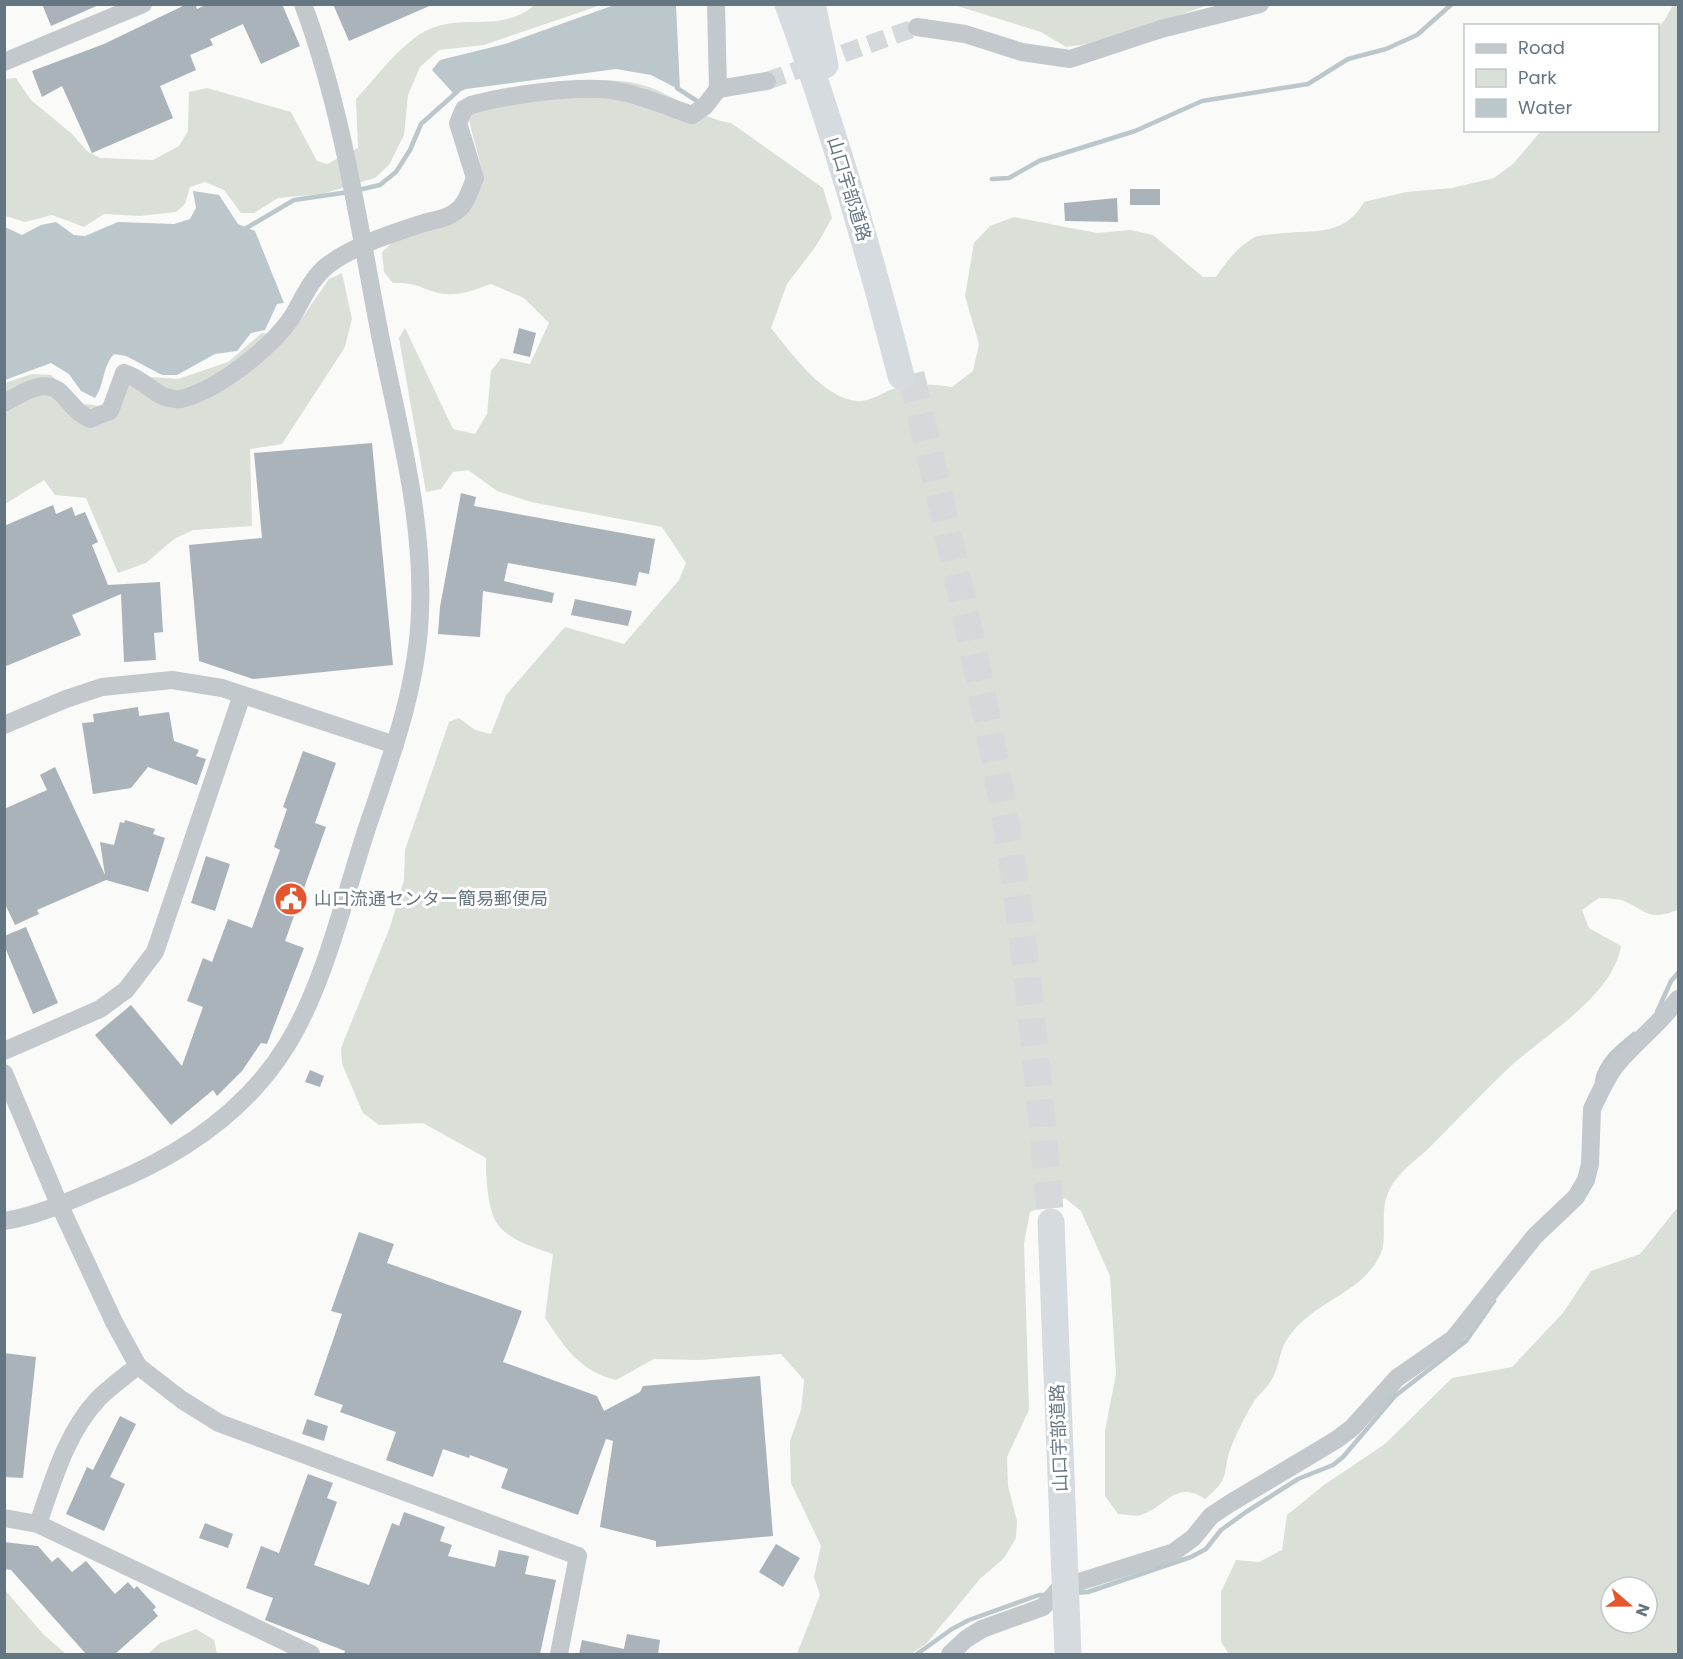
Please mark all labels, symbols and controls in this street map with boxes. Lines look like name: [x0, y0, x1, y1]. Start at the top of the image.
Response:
legend: [1464, 24, 1659, 132]
text: Road: [1518, 35, 1565, 60]
text: Park: [1518, 65, 1557, 90]
text: Water: [1518, 95, 1572, 120]
street label: 山口宇部道路: [822, 134, 877, 244]
public building icon: 山口流通センター簡易郵便局: [273, 881, 309, 917]
place label: 山口流通センター簡易郵便局: [314, 886, 548, 911]
street label: 山口宇部道路: [1044, 1384, 1073, 1492]
north arrow: [1599, 1575, 1659, 1635]
text: N: [1630, 1600, 1655, 1620]

